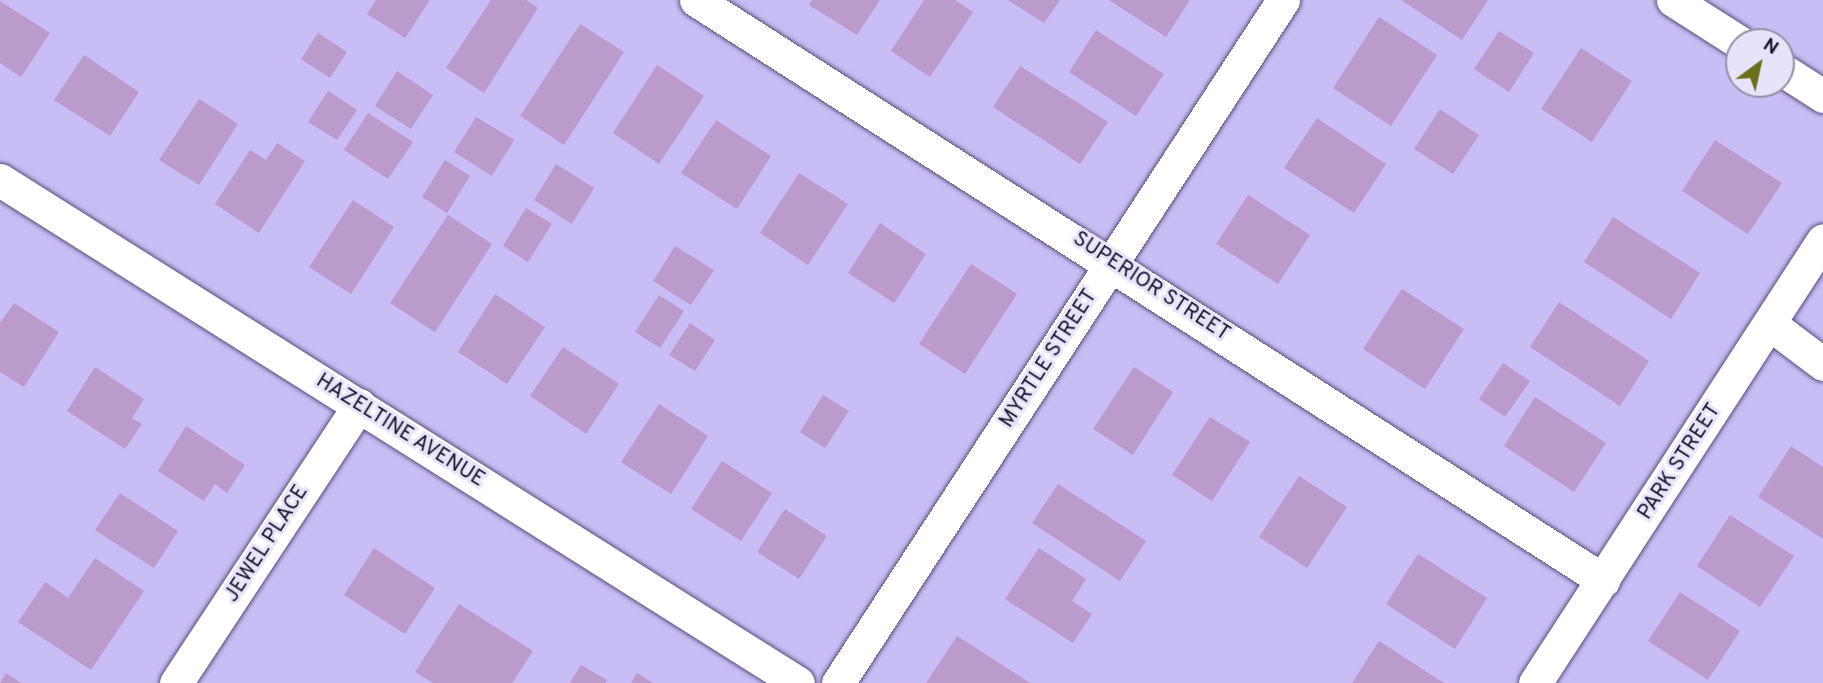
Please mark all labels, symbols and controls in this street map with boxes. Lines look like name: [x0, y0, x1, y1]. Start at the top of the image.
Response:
north arrow: [1725, 28, 1795, 98]
text: N: [1758, 33, 1783, 61]
street label: SUPERIOR STREET: [1068, 227, 1234, 347]
street label: MYRTLE STREET: [995, 285, 1103, 433]
street label: HAZELTINE AVENUE: [311, 369, 489, 493]
street label: PARK STREET: [1633, 399, 1727, 525]
street label: JEWEL PLACE: [220, 481, 314, 607]

